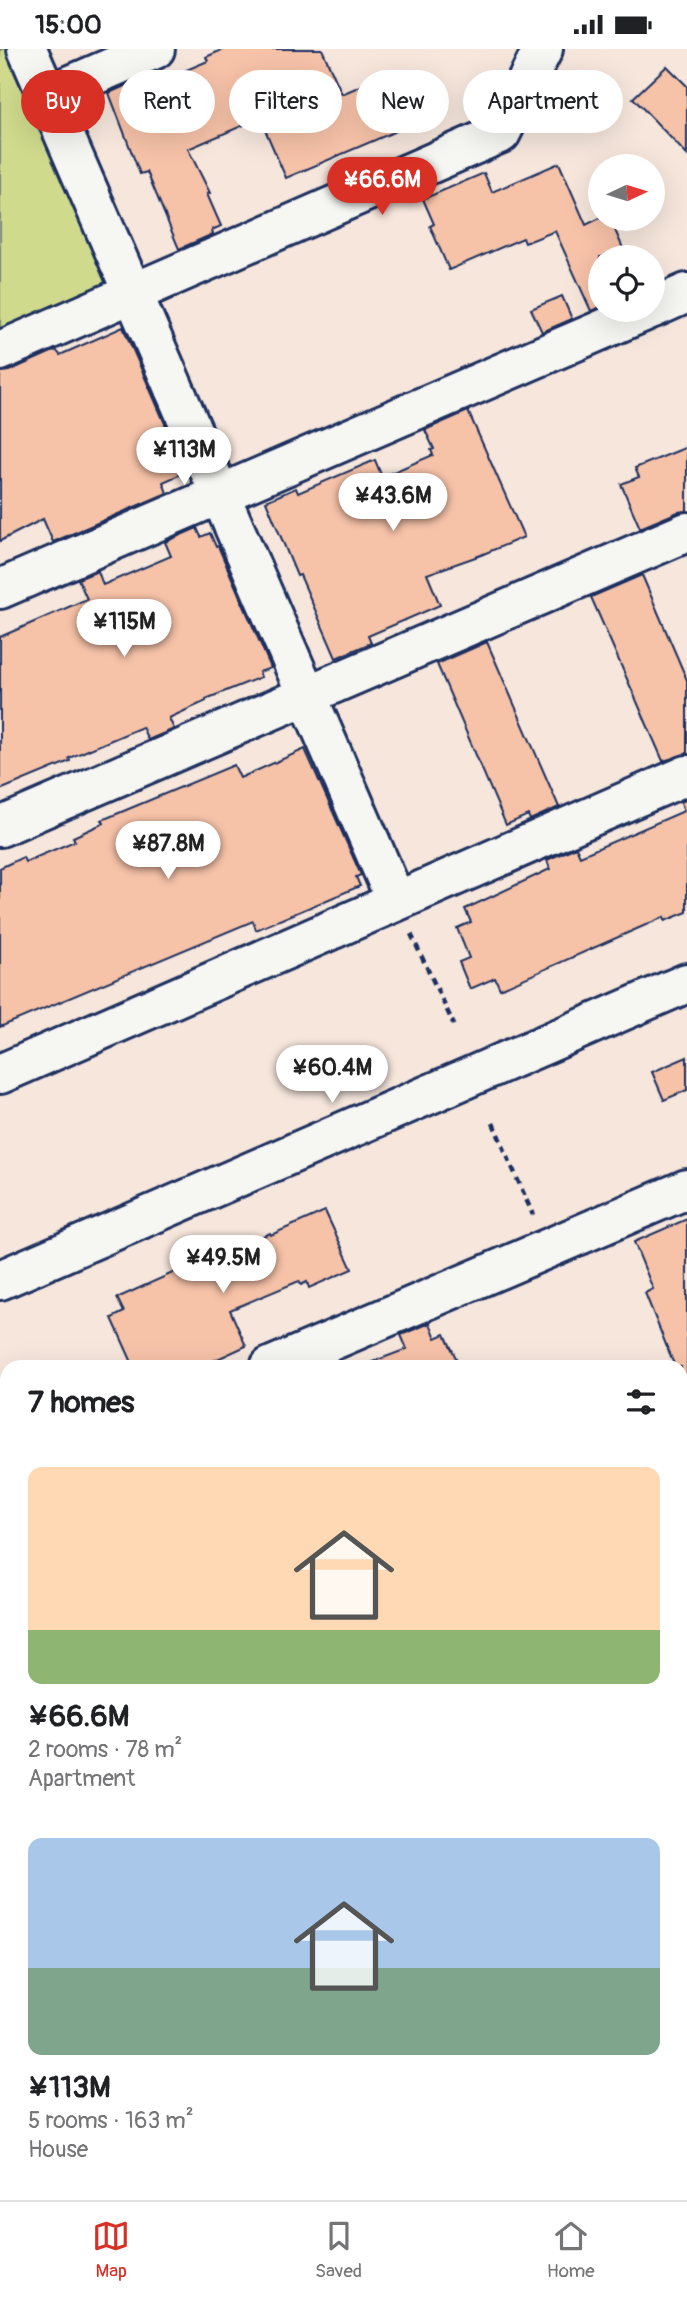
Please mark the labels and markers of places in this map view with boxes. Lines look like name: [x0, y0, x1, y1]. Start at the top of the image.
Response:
pin: ¥66.6M: [325, 157, 439, 217]
pin: ¥113M: [135, 427, 233, 487]
pin: ¥43.6M: [336, 473, 450, 533]
pin: ¥115M: [75, 599, 173, 659]
pin: ¥87.8M: [111, 821, 225, 881]
pin: ¥60.4M: [275, 1045, 389, 1105]
pin: ¥49.5M: [166, 1235, 280, 1295]

